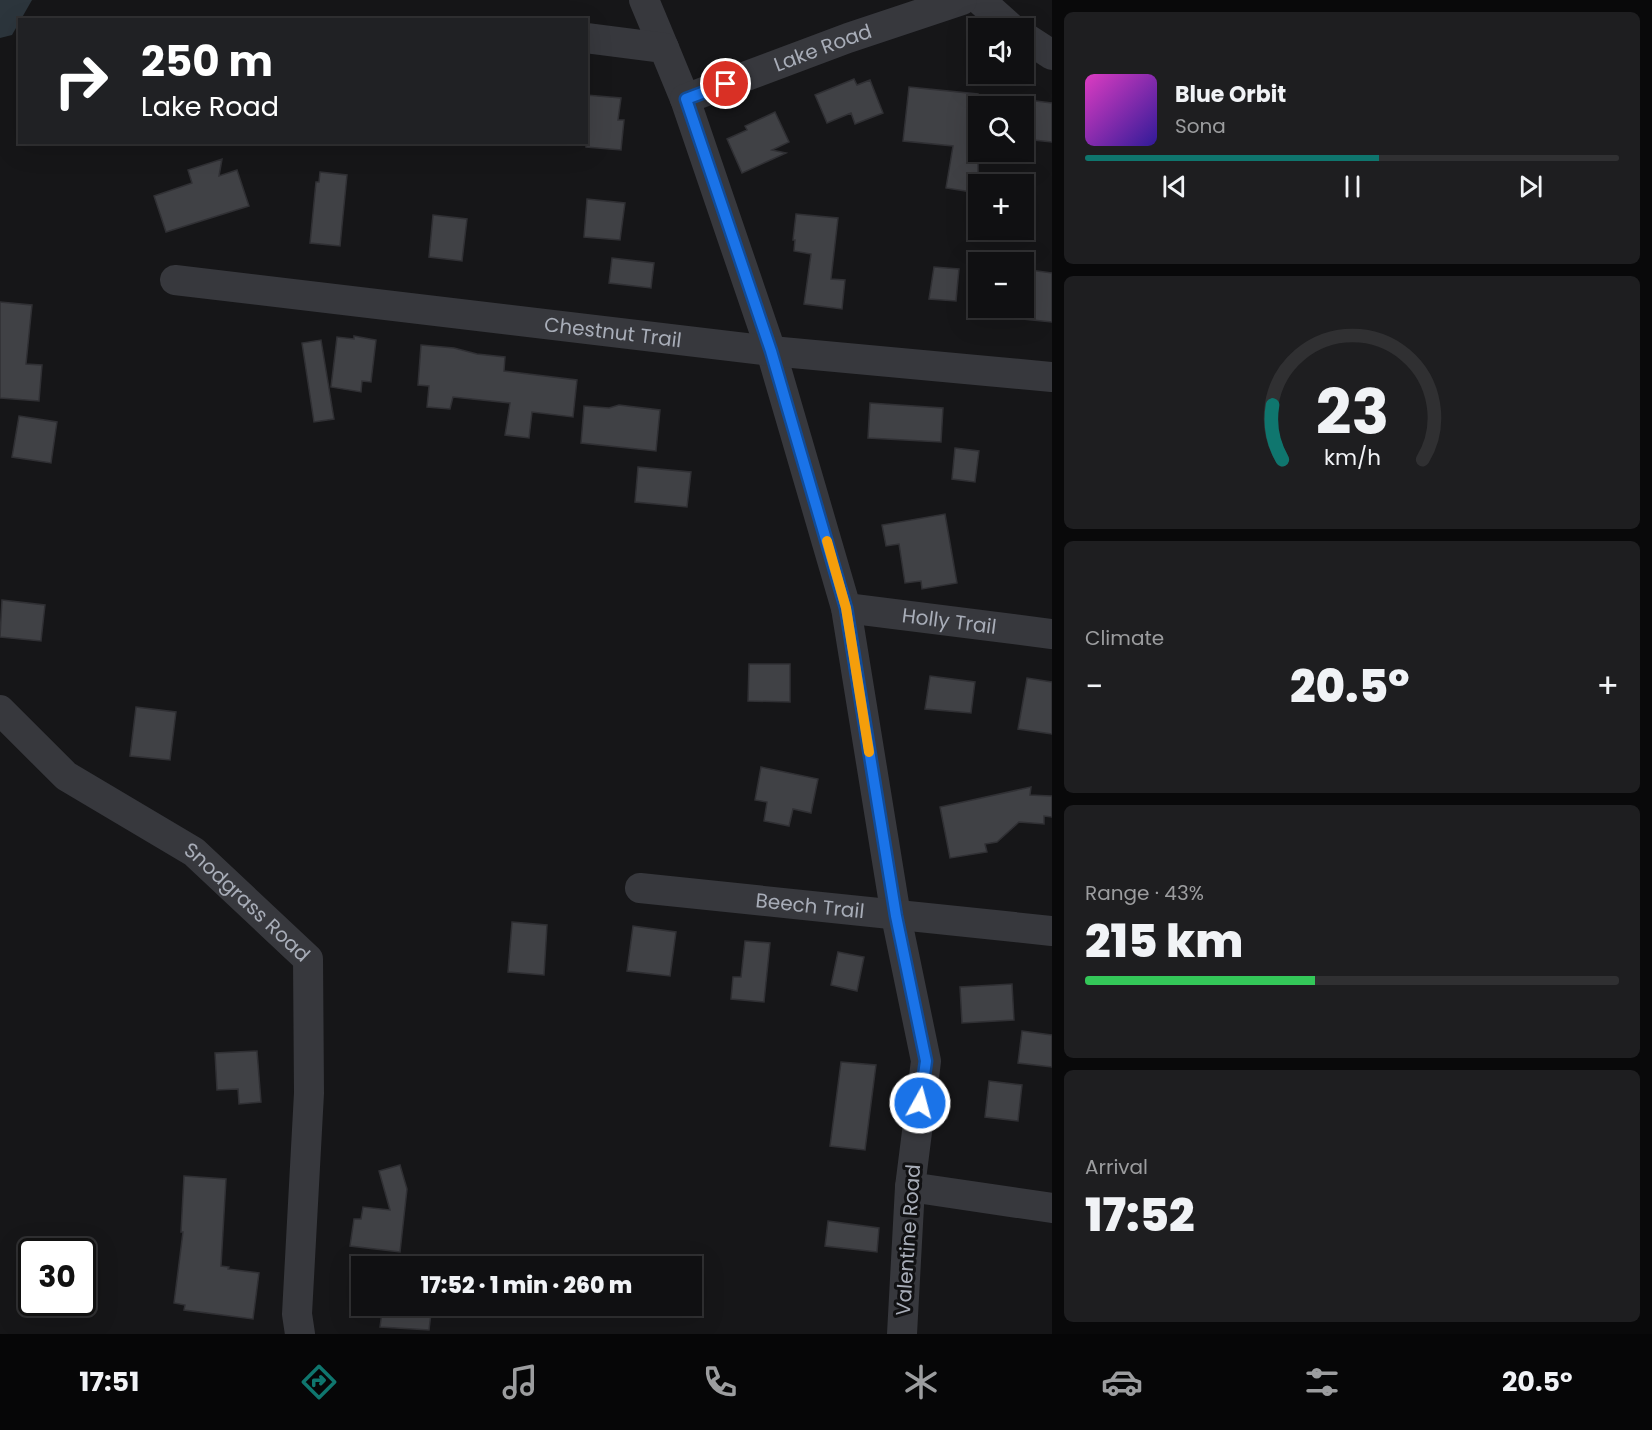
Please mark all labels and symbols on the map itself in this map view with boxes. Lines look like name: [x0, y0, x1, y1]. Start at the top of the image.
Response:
street label: Lake Road: [770, 17, 875, 79]
pin: [700, 58, 751, 109]
street label: Chestnut Trail: [543, 310, 683, 354]
street label: Holly Trail: [900, 601, 998, 641]
street label: Snodgrass Road: [179, 835, 316, 968]
street label: Beech Trail: [754, 886, 866, 925]
position arrow: [888, 1071, 952, 1135]
street label: Valentine Road: [889, 1163, 927, 1317]
speed limit sign: 30: [18, 1238, 96, 1316]

